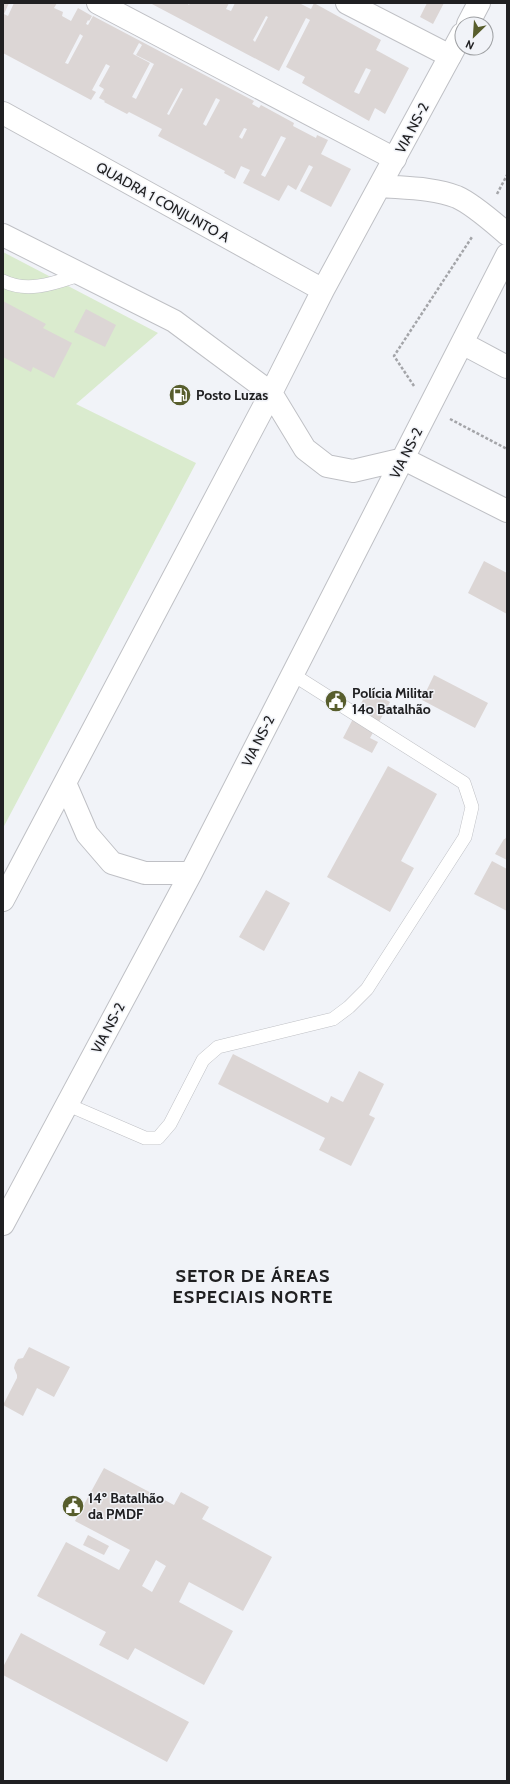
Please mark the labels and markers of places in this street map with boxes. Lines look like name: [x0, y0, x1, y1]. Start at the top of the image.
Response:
fuel station icon: Posto Luzas: [167, 382, 193, 408]
place label: Posto Luzas: [196, 386, 268, 404]
place label: Polícia Militar 14o Batalhão: [352, 684, 434, 718]
public building icon: Polícia Militar 14o Batalhão: [323, 688, 349, 714]
place label: 14º Batalhão da PMDF: [88, 1489, 164, 1523]
public building icon: 14º Batalhão da PMDF: [60, 1493, 86, 1519]

